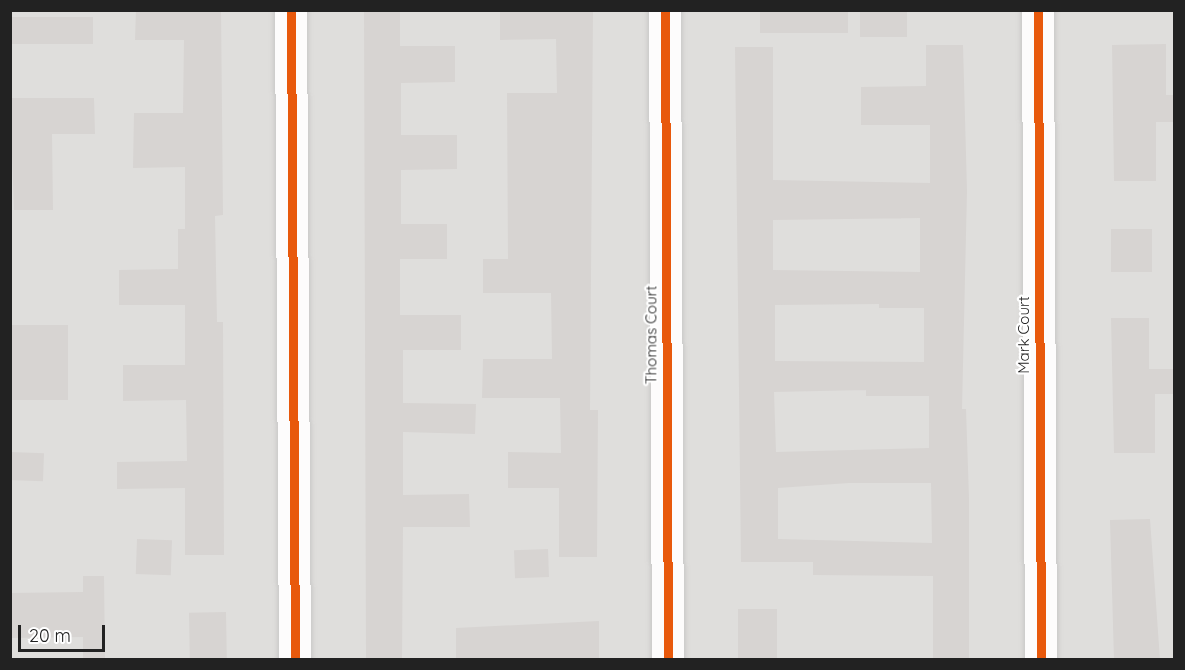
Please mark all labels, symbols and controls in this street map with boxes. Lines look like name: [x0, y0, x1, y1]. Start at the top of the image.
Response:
street label: Thomas Court: [642, 286, 660, 384]
street label: Mark Court: [1015, 296, 1033, 374]
scale bar: [21, 613, 108, 651]
text: 20 m: [29, 624, 71, 647]

